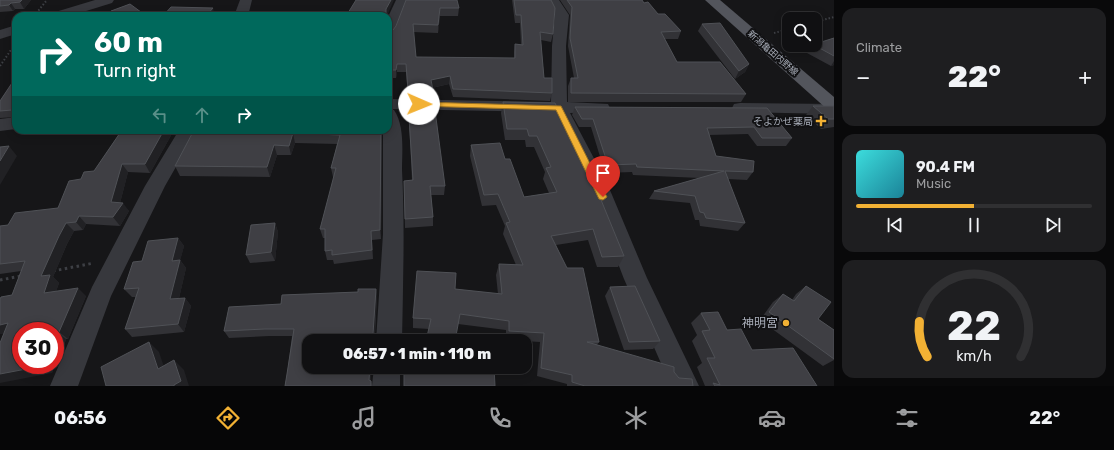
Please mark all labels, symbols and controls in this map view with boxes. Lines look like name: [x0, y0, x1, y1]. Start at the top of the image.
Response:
map controls: [782, 12, 822, 52]
button: search: [782, 12, 822, 52]
text: 60 m: [94, 26, 163, 59]
icon: right: [28, 28, 80, 80]
street label: 新潟亀田内野線: [746, 29, 801, 78]
text: Climate: [856, 40, 902, 55]
text: 22°: [948, 59, 1001, 95]
text: Turn right: [94, 60, 176, 82]
text: −: [856, 64, 870, 91]
text: +: [1078, 64, 1092, 91]
position arrow: [398, 83, 440, 125]
icon: left: [149, 104, 171, 126]
icon: ahead: [191, 104, 213, 126]
icon: right: [233, 104, 255, 126]
place label: そよかぜ薬局: [753, 116, 813, 128]
marker: そよかぜ薬局: [816, 116, 826, 126]
pin: [586, 156, 620, 197]
text: 90.4 FM: [916, 158, 975, 176]
icon: arrive: [592, 162, 614, 184]
text: Music: [916, 176, 951, 191]
icon: previous: [884, 214, 906, 236]
icon: pause: [963, 214, 985, 236]
icon: next: [1042, 214, 1064, 236]
text: 22: [947, 301, 1001, 350]
place label: 神明宮: [742, 316, 778, 330]
marker: 神明宮: [781, 318, 791, 328]
speed limit sign: 30: [12, 322, 64, 374]
text: 06:57 · 1 min · 110 m: [343, 345, 491, 363]
text: km/h: [956, 348, 992, 365]
icon: directions: [214, 404, 242, 432]
icon: music: [350, 404, 378, 432]
icon: phone: [486, 404, 514, 432]
icon: climate: [622, 404, 650, 432]
icon: car: [758, 404, 786, 432]
icon: filters: [893, 404, 921, 432]
text: 06:56: [54, 407, 106, 429]
text: 22°: [1029, 407, 1060, 429]

